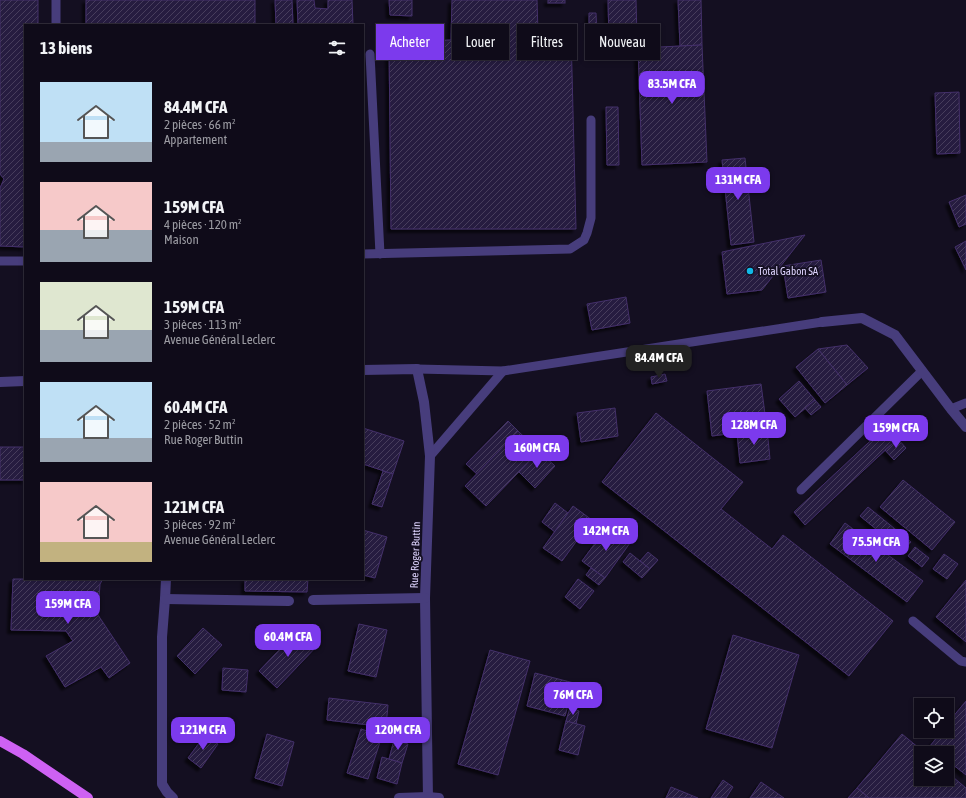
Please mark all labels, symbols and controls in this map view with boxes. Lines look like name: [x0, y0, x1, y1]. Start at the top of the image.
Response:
chip: Acheter: [376, 24, 444, 60]
chip: Louer: [452, 24, 509, 60]
chip: Filtres: [517, 24, 577, 60]
chip: Nouveau: [585, 24, 660, 60]
icon: filters: [326, 37, 348, 59]
text: 13 biens: [40, 38, 92, 58]
pin: 83.5M CFA: [626, 71, 718, 105]
text: 83.5M CFA: [648, 76, 696, 91]
text: 84.4M CFA: [164, 97, 227, 117]
icon: home: [72, 98, 120, 146]
text: 2 pièces · 66 m²: [164, 117, 236, 132]
text: Appartement: [164, 132, 227, 147]
pin: 131M CFA: [697, 167, 779, 201]
text: 131M CFA: [715, 172, 761, 187]
text: 159M CFA: [164, 197, 224, 217]
icon: home: [72, 198, 120, 246]
text: 4 pièces · 120 m²: [164, 217, 242, 232]
text: Maison: [164, 232, 199, 247]
place label: Total Gabon SA: [758, 265, 819, 277]
marker: Total Gabon SA: [745, 266, 755, 276]
text: 159M CFA: [164, 297, 224, 317]
icon: home: [72, 298, 120, 346]
text: 3 pièces · 113 m²: [164, 317, 242, 332]
text: Avenue Général Leclerc: [164, 332, 275, 347]
pin: 84.4M CFA: [613, 345, 705, 379]
text: 84.4M CFA: [635, 350, 683, 365]
text: 60.4M CFA: [164, 397, 227, 417]
icon: home: [72, 398, 120, 446]
pin: 128M CFA: [713, 412, 795, 446]
pin: 159M CFA: [855, 415, 937, 449]
text: 2 pièces · 52 m²: [164, 417, 236, 432]
text: 128M CFA: [731, 417, 777, 432]
text: 159M CFA: [873, 420, 919, 435]
text: Rue Roger Buttin: [164, 432, 243, 447]
pin: 160M CFA: [496, 435, 578, 469]
text: 160M CFA: [514, 440, 560, 455]
text: 121M CFA: [164, 497, 224, 517]
icon: home: [72, 498, 120, 546]
text: 3 pièces · 92 m²: [164, 517, 236, 532]
pin: 142M CFA: [565, 518, 647, 552]
street label: Rue Roger Buttin: [408, 521, 422, 589]
text: 142M CFA: [583, 523, 629, 538]
pin: 75.5M CFA: [830, 529, 922, 563]
text: Avenue Général Leclerc: [164, 532, 275, 547]
text: 75.5M CFA: [852, 534, 900, 549]
pin: 159M CFA: [27, 591, 109, 625]
text: 159M CFA: [45, 596, 91, 611]
pin: 60.4M CFA: [242, 624, 334, 658]
text: 60.4M CFA: [264, 629, 312, 644]
pin: 76M CFA: [536, 682, 610, 716]
text: 76M CFA: [553, 687, 593, 702]
map controls: [914, 698, 954, 786]
button: locate: [914, 698, 954, 738]
pin: 121M CFA: [162, 717, 244, 751]
pin: 120M CFA: [357, 717, 439, 751]
text: 121M CFA: [180, 722, 226, 737]
text: 120M CFA: [375, 722, 421, 737]
button: layers: [914, 746, 954, 786]

